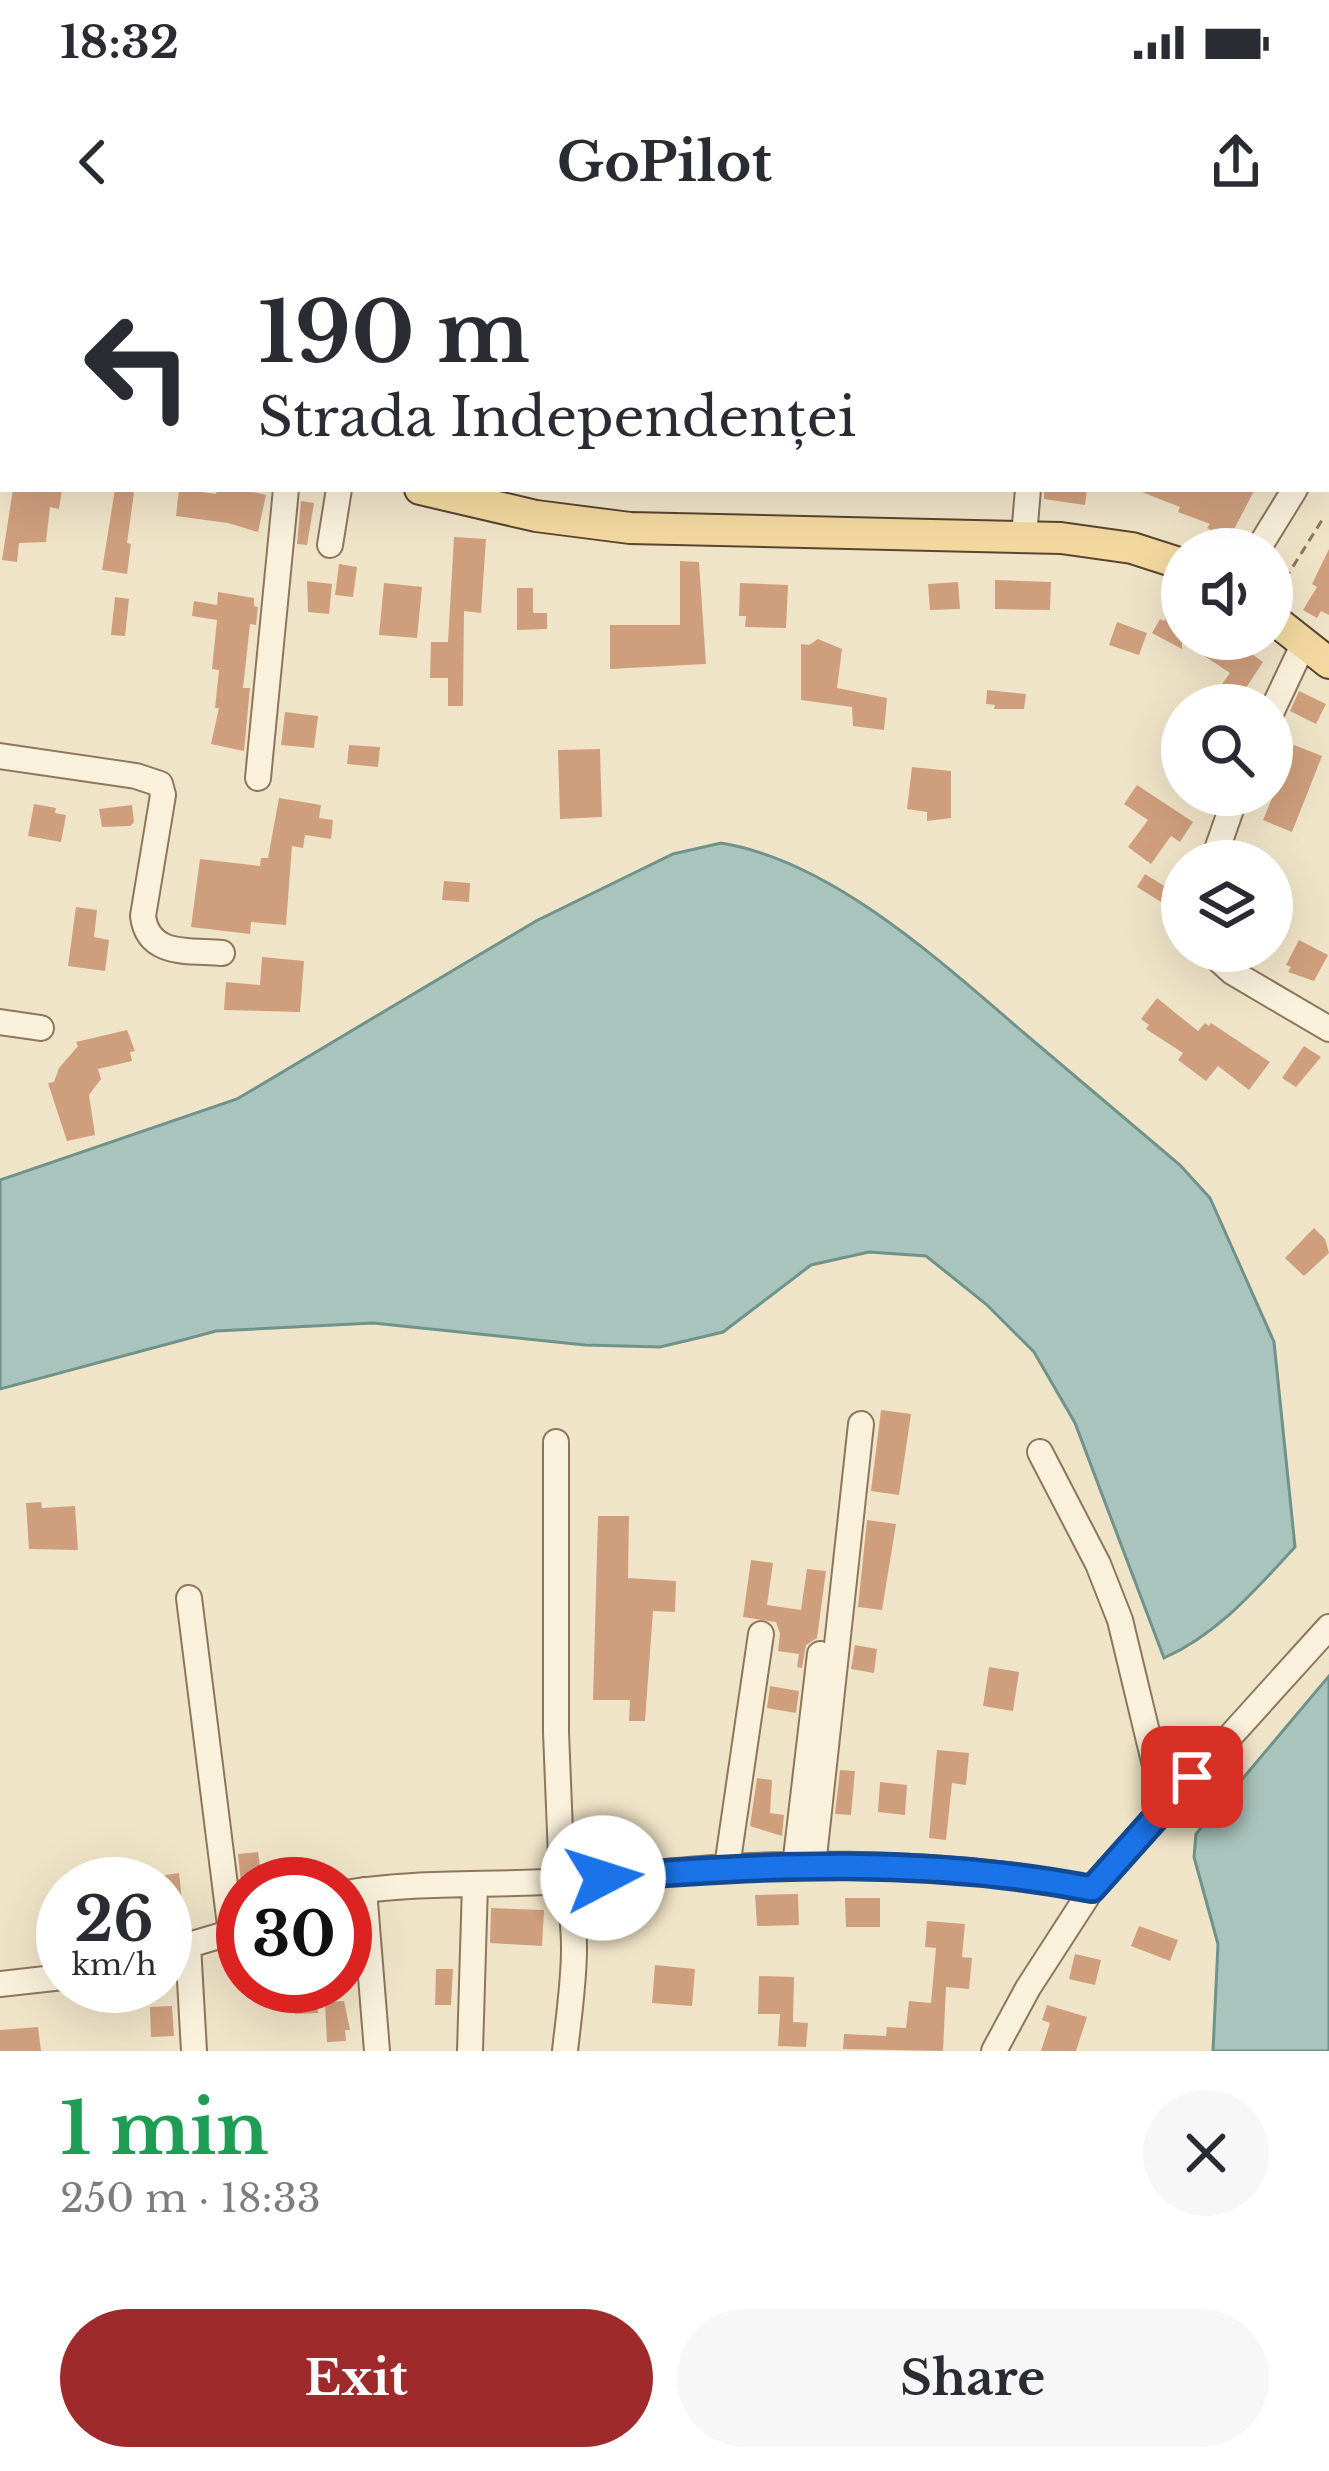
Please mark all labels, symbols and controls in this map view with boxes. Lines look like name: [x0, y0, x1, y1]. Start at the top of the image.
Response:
text: 18:32: [60, 14, 179, 70]
icon: back: [60, 129, 126, 195]
text: GoPilot: [557, 129, 772, 196]
icon: share: [1203, 129, 1269, 195]
text: 190 m: [258, 281, 530, 385]
icon: left: [60, 288, 216, 444]
text: Strada Independenței: [258, 384, 856, 451]
map controls: [1161, 528, 1293, 972]
button: sound: [1161, 528, 1293, 660]
button: search: [1161, 684, 1293, 816]
button: layers: [1161, 840, 1293, 972]
pin: [1141, 1726, 1243, 1828]
icon: arrive: [1159, 1744, 1225, 1810]
position arrow: [540, 1815, 666, 1941]
speed limit sign: 30: [216, 1857, 372, 2013]
text: 26: [74, 1883, 154, 1957]
text: km/h: [71, 1946, 157, 1983]
text: 1 min: [60, 2084, 269, 2173]
button: close: [1143, 2090, 1269, 2216]
text: 250 m · 18:33: [60, 2174, 321, 2223]
button: Exit: [60, 2309, 653, 2447]
button: Share: [677, 2309, 1269, 2447]

